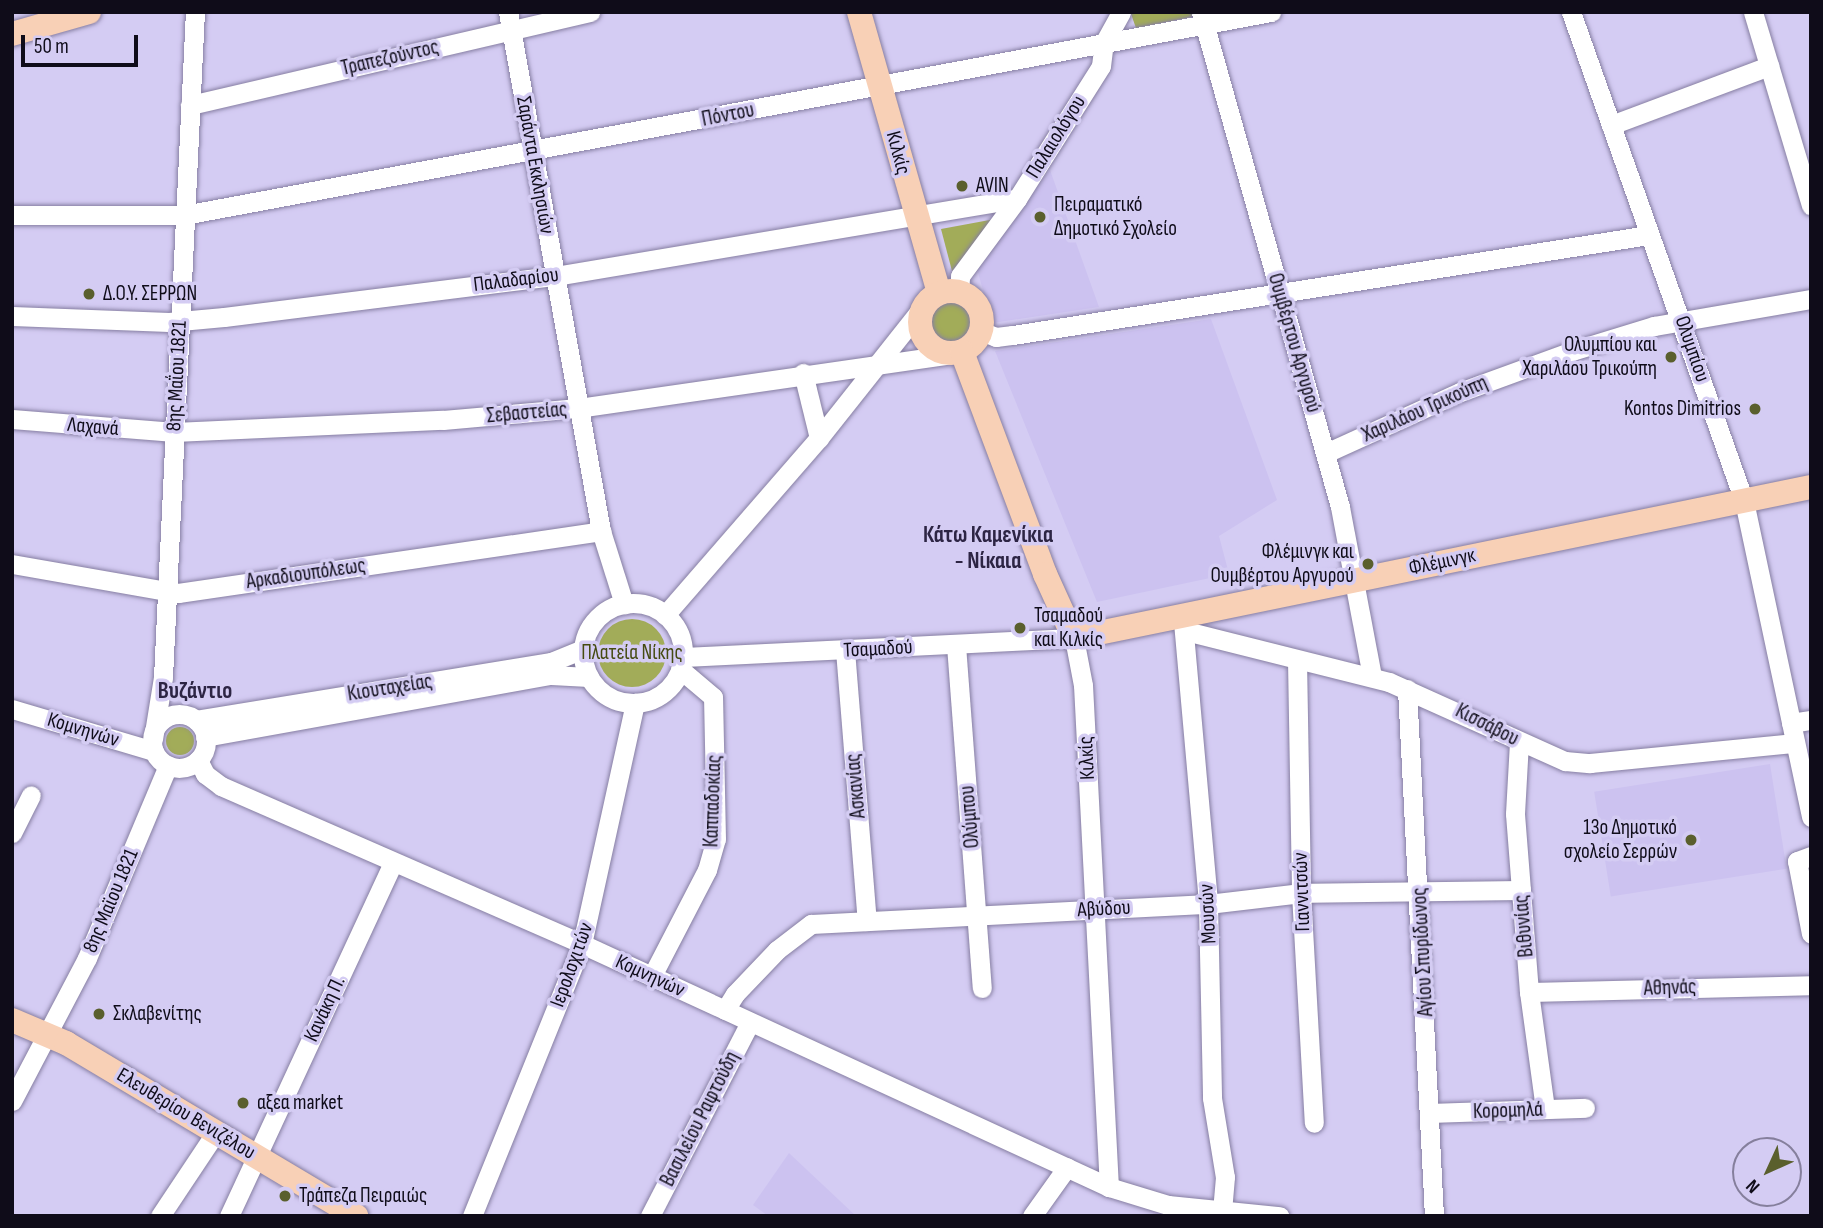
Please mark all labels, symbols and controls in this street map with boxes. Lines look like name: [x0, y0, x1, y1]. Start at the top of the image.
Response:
scale bar: [24, 21, 142, 65]
text: 50 m: [34, 34, 69, 59]
street label: Τραπεζούντος: [339, 35, 441, 81]
street label: Παλαιολόγου: [1021, 91, 1091, 183]
street label: Σαράντα Εκκλησιών: [511, 94, 559, 236]
street label: Πόντου: [700, 98, 756, 132]
street label: Κιλκίς: [880, 129, 916, 177]
place label: AVIN: [976, 173, 1009, 199]
marker: AVIN: [954, 178, 970, 194]
place label: Πειραματικό Δημοτικό Σχολείο: [1054, 192, 1177, 242]
marker: Πειραματικό Δημοτικό Σχολείο: [1032, 209, 1048, 225]
street label: Παλαδαρίου: [472, 262, 560, 298]
street label: Ουμβέρτου Αργυρού: [1262, 271, 1326, 415]
place label: Δ.Ο.Υ. ΣΕΡΡΩΝ: [103, 281, 197, 307]
marker: Δ.Ο.Υ. ΣΕΡΡΩΝ: [81, 286, 97, 302]
street label: Ολυμπίου: [1669, 313, 1715, 385]
street label: 8ης Μαΐου 1821: [162, 320, 192, 432]
place label: Ολυμπίου και Χαριλάου Τρικούπη: [1522, 332, 1657, 382]
marker: Ολυμπίου και Χαριλάου Τρικούπη: [1663, 349, 1679, 365]
street label: Χαριλάου Τρικούπη: [1358, 370, 1492, 448]
place label: Kontos Dimitrios: [1624, 396, 1741, 422]
street label: Σεβαστείας: [486, 397, 568, 429]
marker: Kontos Dimitrios: [1747, 401, 1763, 417]
street label: Λαχανά: [66, 412, 120, 442]
district label: Κάτω Καμενίκια - Νίκαια: [923, 521, 1053, 575]
place label: Φλέμινγκ και Ουμβέρτου Αργυρού: [1210, 539, 1354, 589]
street label: Φλέμινγκ: [1406, 543, 1478, 581]
street label: Αρκαδιουπόλεως: [245, 553, 367, 595]
marker: Φλέμινγκ και Ουμβέρτου Αργυρού: [1360, 556, 1376, 572]
place label: Τσαμαδού και Κιλκίς: [1034, 603, 1103, 653]
marker: Τσαμαδού και Κιλκίς: [1012, 620, 1028, 636]
street label: Τσαμαδού: [843, 635, 913, 663]
park label: Πλατεία Νίκης: [581, 640, 683, 666]
street label: Κιουταχείας: [346, 669, 434, 707]
district label: Βυζάντιο: [158, 677, 232, 705]
street label: Κισσάβου: [1451, 698, 1523, 752]
street label: Κομνηνών: [44, 707, 122, 753]
street label: Κιλκίς: [1073, 735, 1101, 781]
street label: Ασκανίας: [841, 753, 871, 819]
street label: Καππαδοκίας: [699, 754, 727, 848]
street label: Ολύμπου: [955, 785, 985, 849]
place label: 13ο Δημοτικό σχολείο Σερρών: [1564, 815, 1677, 865]
marker: 13ο Δημοτικό σχολείο Σερρών: [1683, 832, 1699, 848]
street label: 8ης Μαϊου 1821: [78, 845, 144, 957]
street label: Γιαννιτσών: [1288, 852, 1316, 932]
street label: Μουσών: [1194, 883, 1222, 945]
street label: Αγίου Σπυρίδωνος: [1407, 887, 1439, 1017]
street label: Βιθυνίας: [1509, 894, 1539, 958]
street label: Αβύδου: [1077, 895, 1131, 923]
street label: Ιερολοχιτών: [545, 919, 599, 1011]
street label: Κομνηνών: [612, 949, 688, 1003]
street label: Κανάκη Π.: [299, 972, 351, 1046]
street label: Αθηνάς: [1643, 974, 1697, 1002]
place label: Σκλαβενίτης: [113, 1001, 202, 1027]
marker: Σκλαβενίτης: [91, 1006, 107, 1022]
street label: Βασιλείου Ραφτούδη: [655, 1047, 745, 1191]
street label: Ελευθερίου Βενιζέλου: [112, 1063, 260, 1165]
place label: αξεα market: [257, 1090, 343, 1116]
marker: αξεα market: [235, 1095, 251, 1111]
street label: Κορομηλά: [1473, 1097, 1543, 1125]
north arrow: [1732, 1137, 1802, 1207]
text: N: [1741, 1174, 1765, 1198]
place label: Τράπεζα Πειραιώς: [299, 1183, 427, 1209]
marker: Τράπεζα Πειραιώς: [277, 1188, 293, 1204]

